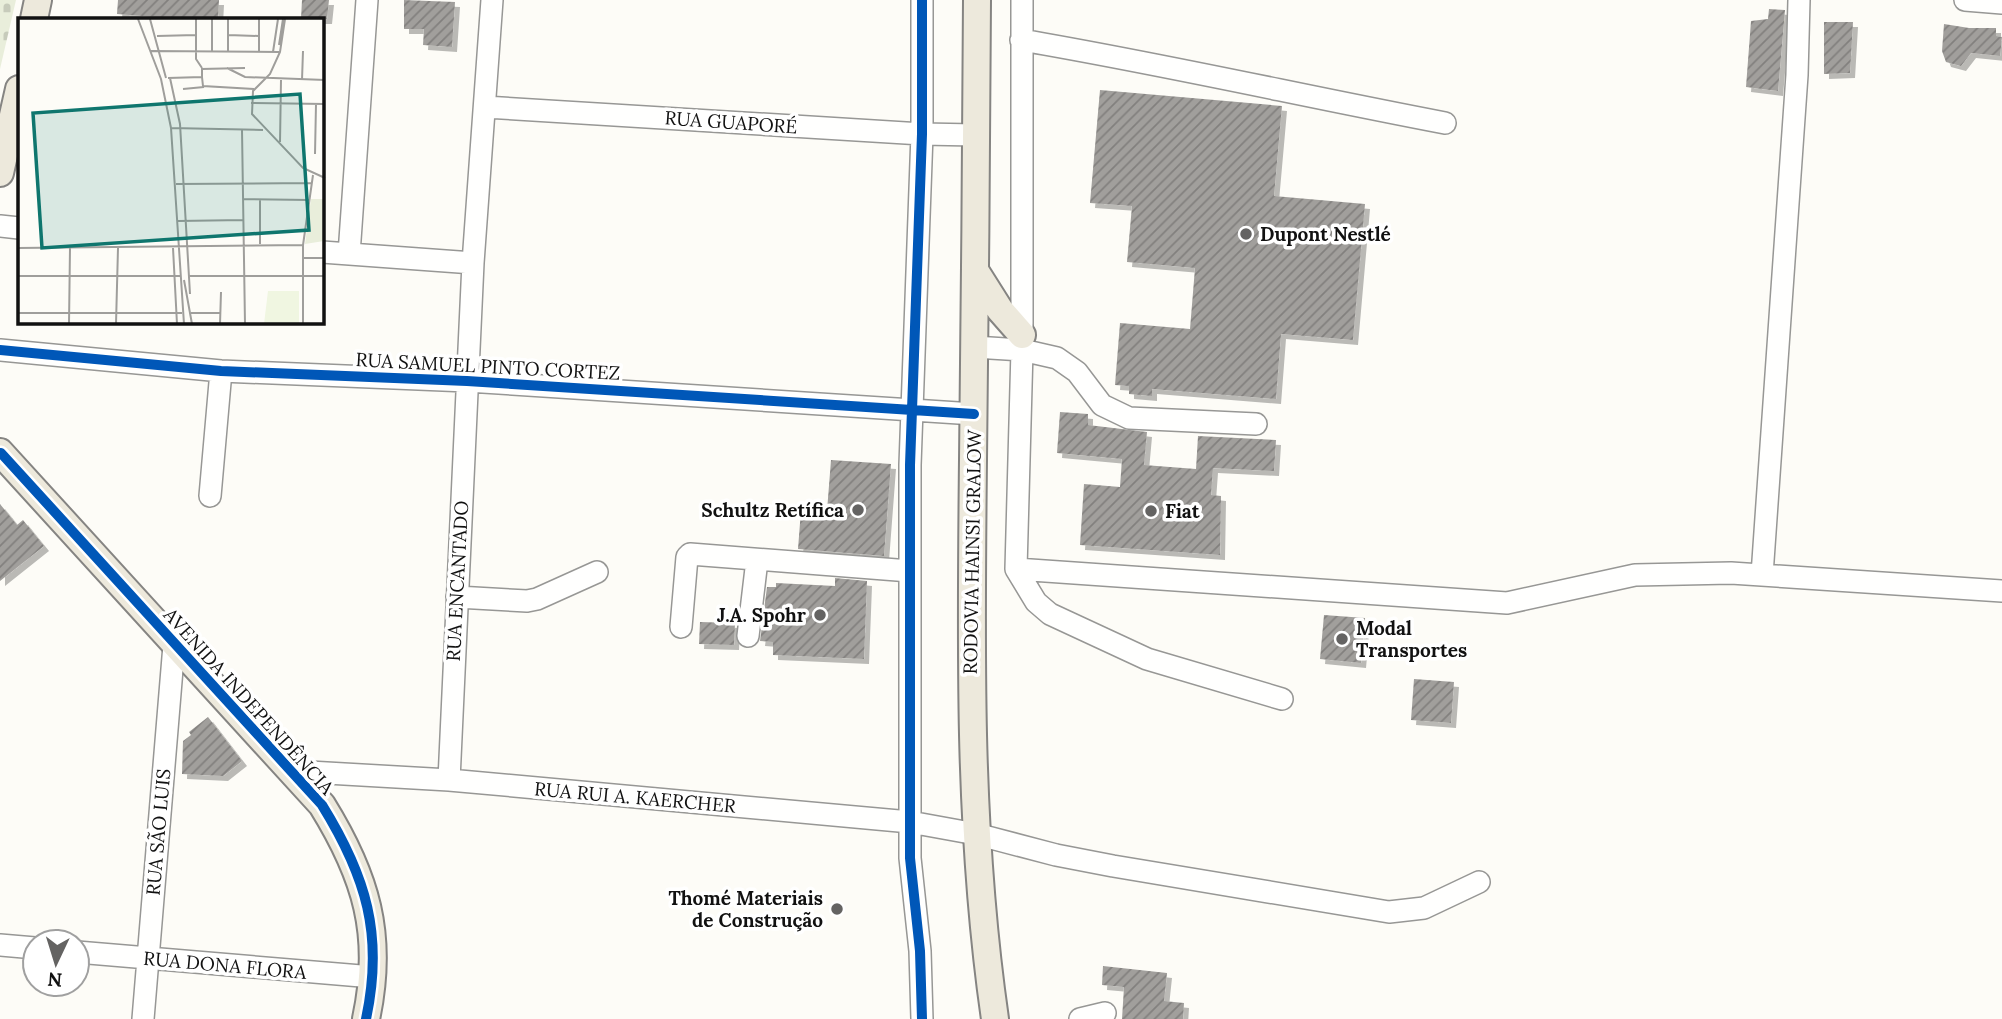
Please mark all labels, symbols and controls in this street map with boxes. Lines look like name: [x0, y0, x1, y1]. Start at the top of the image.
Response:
inset map: [18, 18, 324, 324]
street label: RUA GUAPORÉ: [664, 105, 798, 139]
place label: Dupont Nestlé: [1260, 222, 1391, 246]
marker: Dupont Nestlé: [1238, 226, 1254, 242]
street label: RUA SAMUEL PINTO CORTEZ: [355, 347, 621, 385]
street label: RODOVIA HAINSI GRALOW: [958, 428, 986, 675]
place label: Schultz Retífica: [701, 498, 844, 522]
place label: Fiat: [1165, 499, 1201, 523]
street label: RUA ENCANTADO: [441, 500, 473, 662]
marker: Schultz Retífica: [850, 502, 866, 518]
marker: Fiat: [1143, 503, 1159, 519]
street label: AVENIDA INDEPENDÊNCIA: [158, 602, 340, 800]
place label: J.A. Spohr: [717, 603, 806, 627]
marker: J.A. Spohr: [812, 607, 828, 623]
place label: Modal Transportes: [1356, 616, 1467, 662]
marker: Modal Transportes: [1334, 631, 1350, 647]
street label: RUA SÃO LUIS: [140, 767, 176, 897]
street label: RUA RUI A. KAERCHER: [533, 776, 737, 818]
place label: Thomé Materiais de Construção: [668, 886, 823, 932]
marker: Thomé Materiais de Construção: [829, 901, 845, 917]
north arrow: [21, 928, 91, 998]
street label: RUA DONA FLORA: [142, 946, 309, 984]
text: N: [46, 967, 63, 992]

